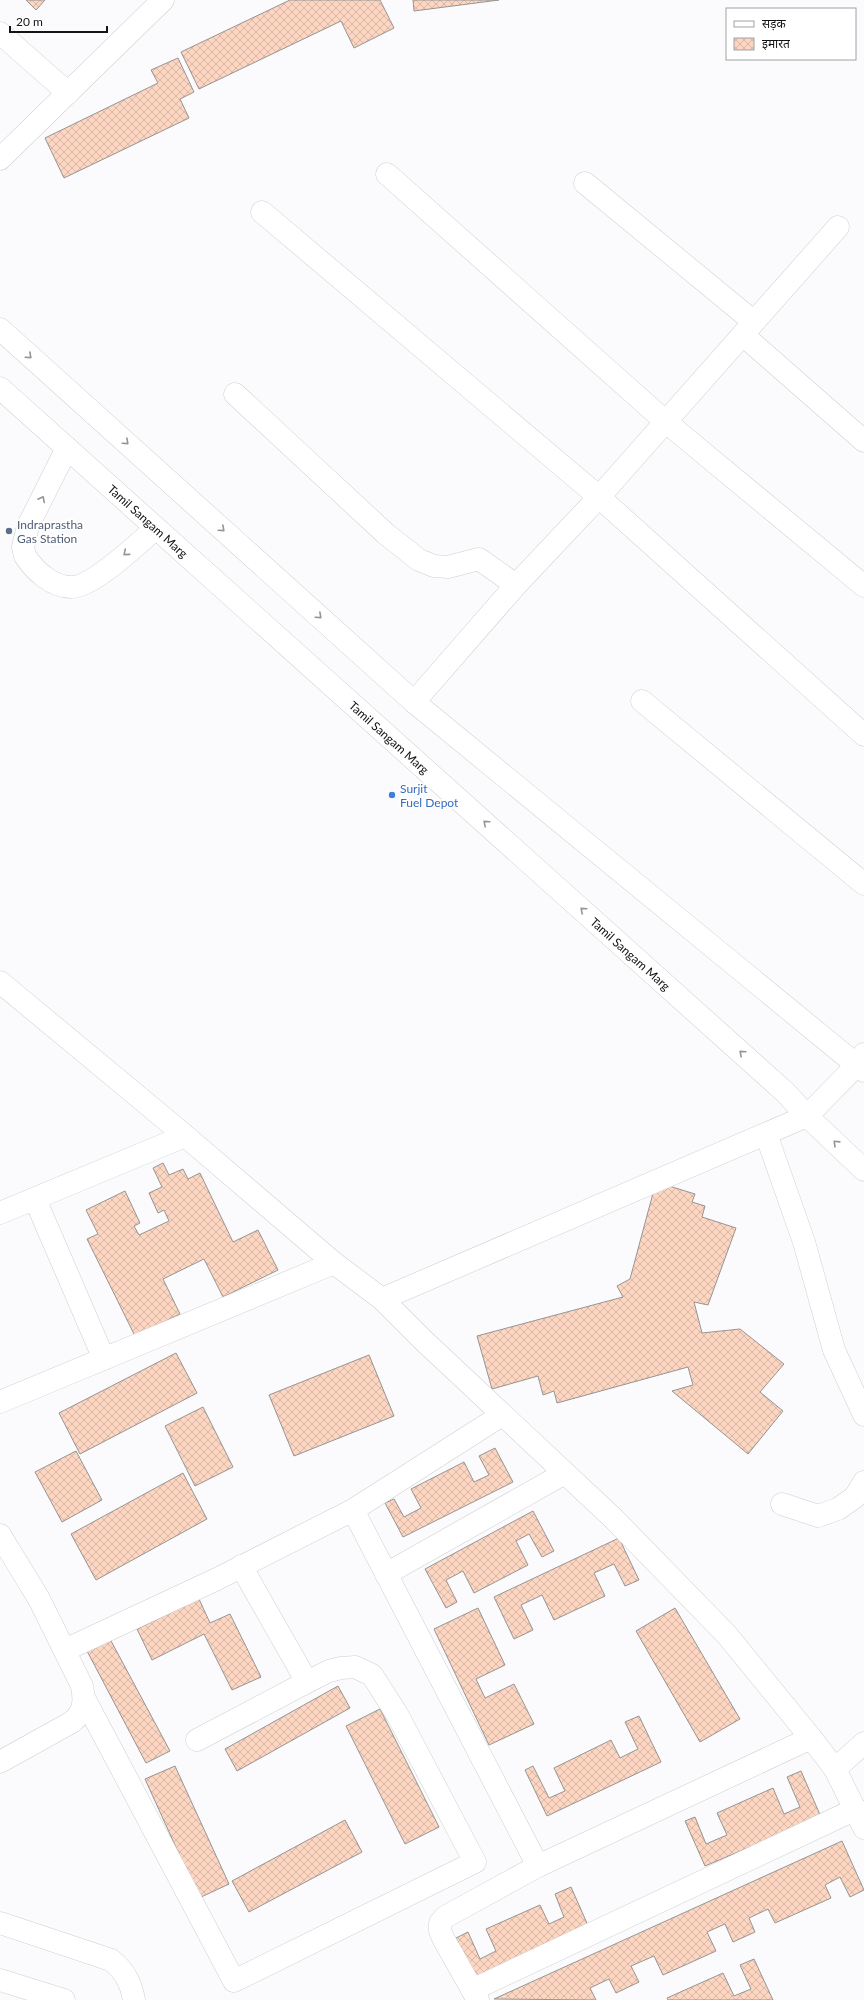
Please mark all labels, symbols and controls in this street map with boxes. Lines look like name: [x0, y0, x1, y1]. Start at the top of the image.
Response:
scale bar: [10, 8, 107, 34]
legend: [726, 8, 856, 60]
text: 20 m: [16, 14, 43, 29]
text: सड़क: [762, 16, 787, 31]
text: इमारत: [762, 36, 791, 51]
one-way arrow: [24, 351, 32, 358]
one-way arrow: [121, 438, 128, 445]
street label: Tamil Sangam Marg: [105, 481, 191, 561]
one-way arrow: [37, 495, 44, 503]
place label: Indraprastha Gas Station: [17, 517, 83, 546]
one-way arrow: [218, 525, 225, 532]
marker: Indraprastha Gas Station: [4, 526, 14, 536]
one-way arrow: [124, 548, 131, 555]
one-way arrow: [314, 612, 322, 619]
street label: Tamil Sangam Marg: [346, 698, 432, 777]
place label: Surjit Fuel Depot: [400, 781, 459, 810]
marker: Surjit Fuel Depot: [387, 790, 397, 800]
one-way arrow: [484, 821, 491, 828]
one-way arrow: [580, 908, 588, 915]
street label: Tamil Sangam Marg: [588, 914, 674, 993]
one-way arrow: [739, 1051, 747, 1058]
one-way arrow: [833, 1140, 841, 1148]

